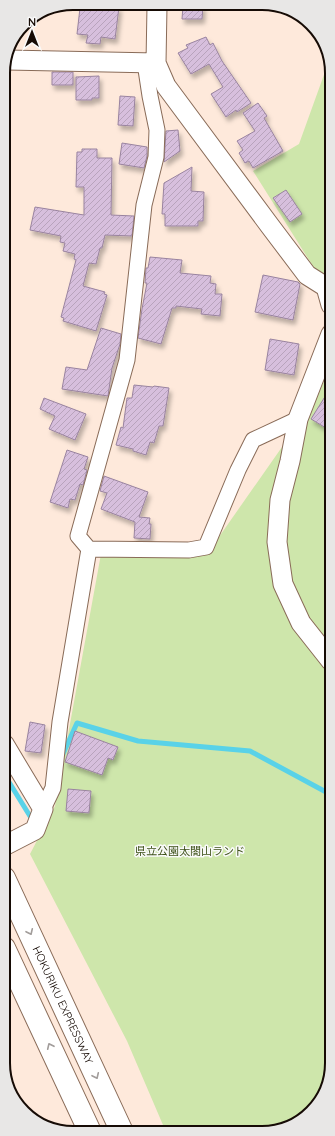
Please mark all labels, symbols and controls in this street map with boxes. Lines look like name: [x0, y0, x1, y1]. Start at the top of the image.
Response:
north arrow: [12, 12, 52, 52]
text: N: [28, 15, 36, 29]
park label: 県立公園太閤山ランド: [135, 844, 245, 858]
one-way arrow: [25, 928, 33, 936]
street label: HOKURIKU EXPRESSWAY: [30, 944, 96, 1066]
one-way arrow: [47, 1042, 55, 1050]
one-way arrow: [91, 1071, 99, 1079]

